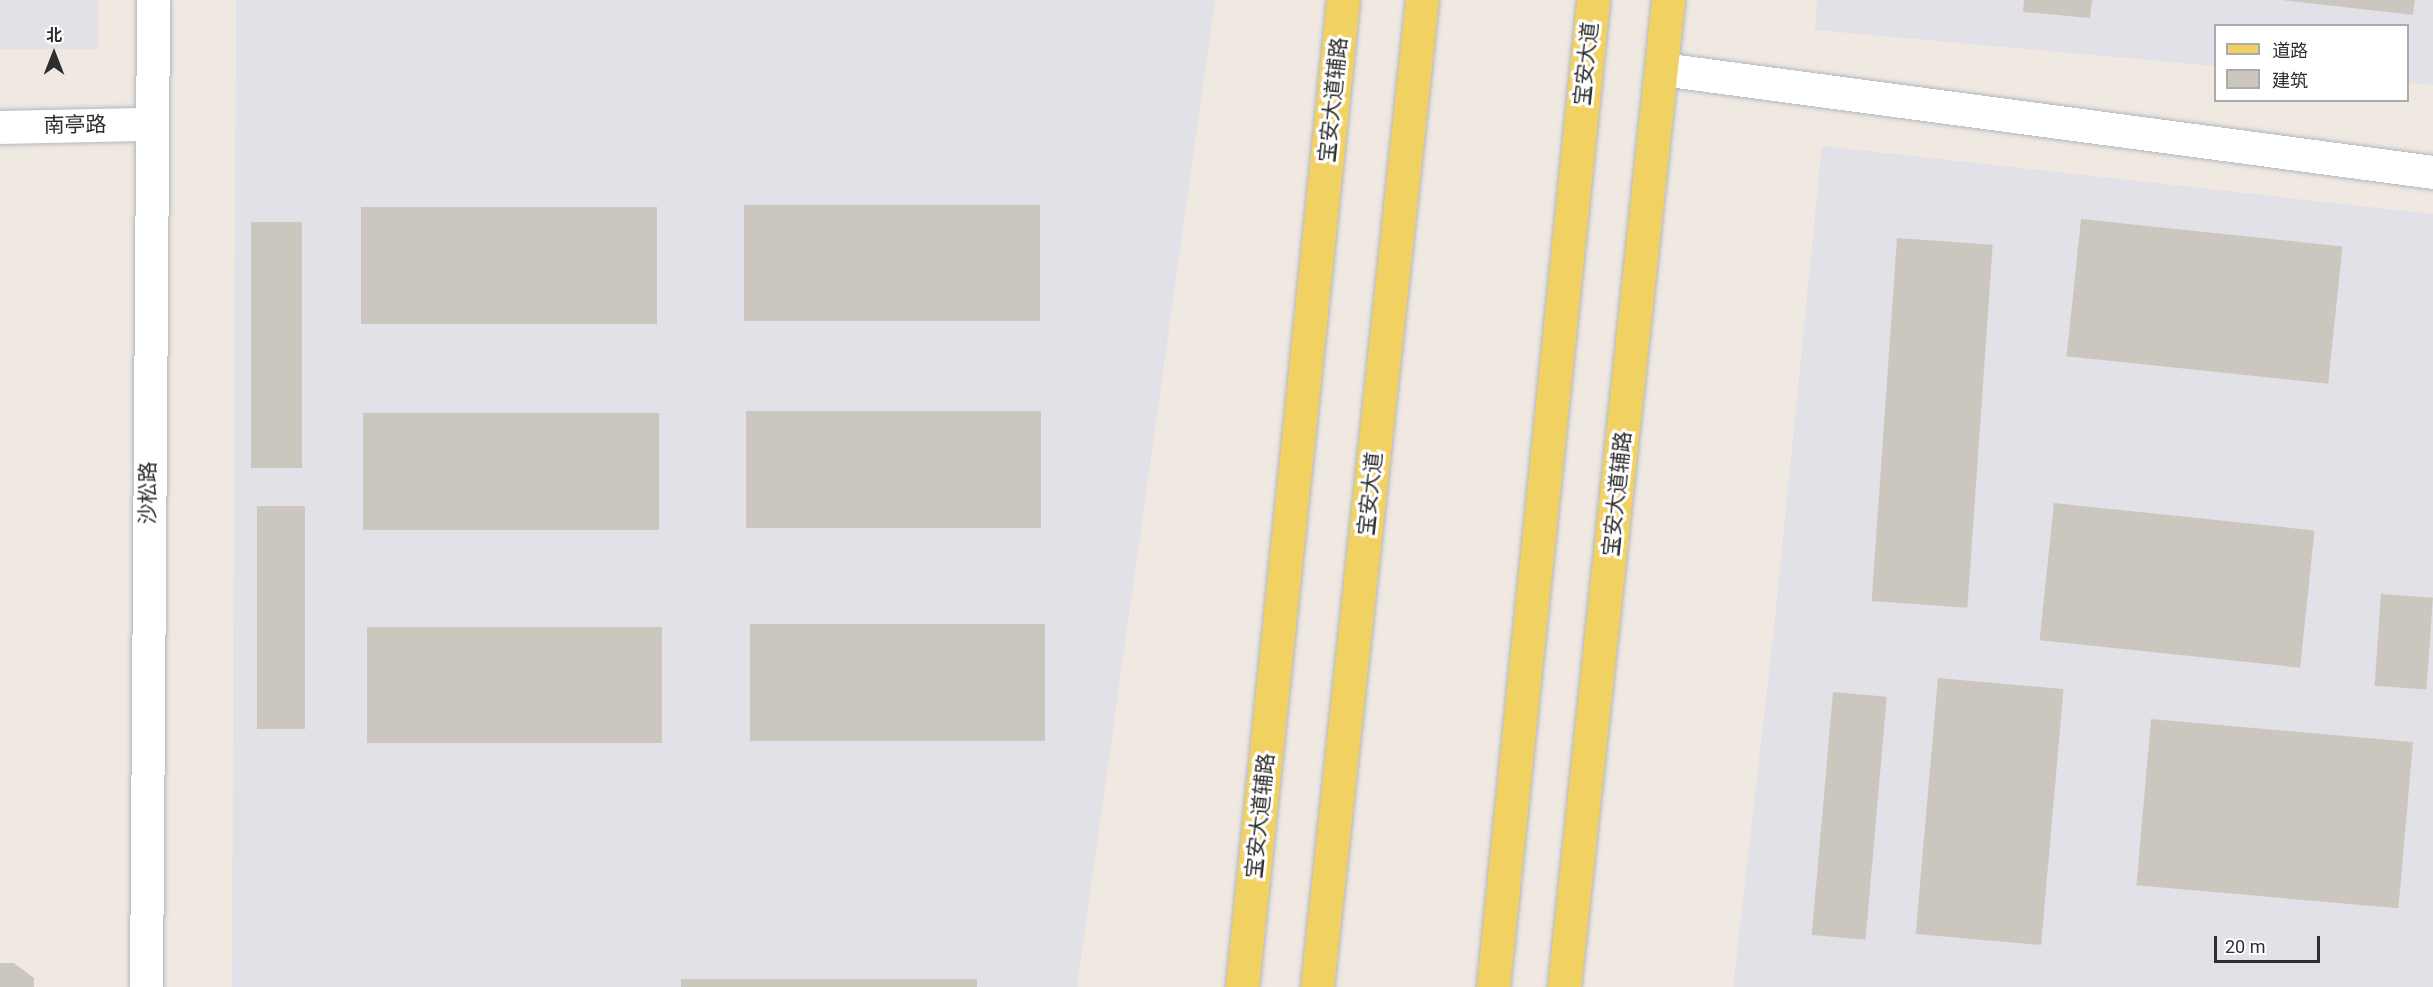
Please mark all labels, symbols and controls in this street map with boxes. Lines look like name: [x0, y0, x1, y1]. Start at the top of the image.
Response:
street label: 宝安大道: [1569, 21, 1603, 107]
north arrow: [24, 24, 84, 84]
legend: [2214, 24, 2409, 102]
text: 北: [46, 26, 62, 45]
street label: 宝安大道辅路: [1314, 36, 1352, 164]
text: 道路: [2272, 40, 2308, 61]
text: 建筑: [2272, 70, 2308, 91]
street label: 南亭路: [43, 112, 107, 138]
street label: 宝安大道辅路: [1598, 430, 1636, 558]
street label: 宝安大道: [1353, 451, 1387, 537]
street label: 沙松路: [135, 462, 161, 524]
street label: 宝安大道辅路: [1241, 752, 1279, 880]
scale bar: [2217, 924, 2324, 962]
text: 20 m: [2225, 936, 2265, 957]

